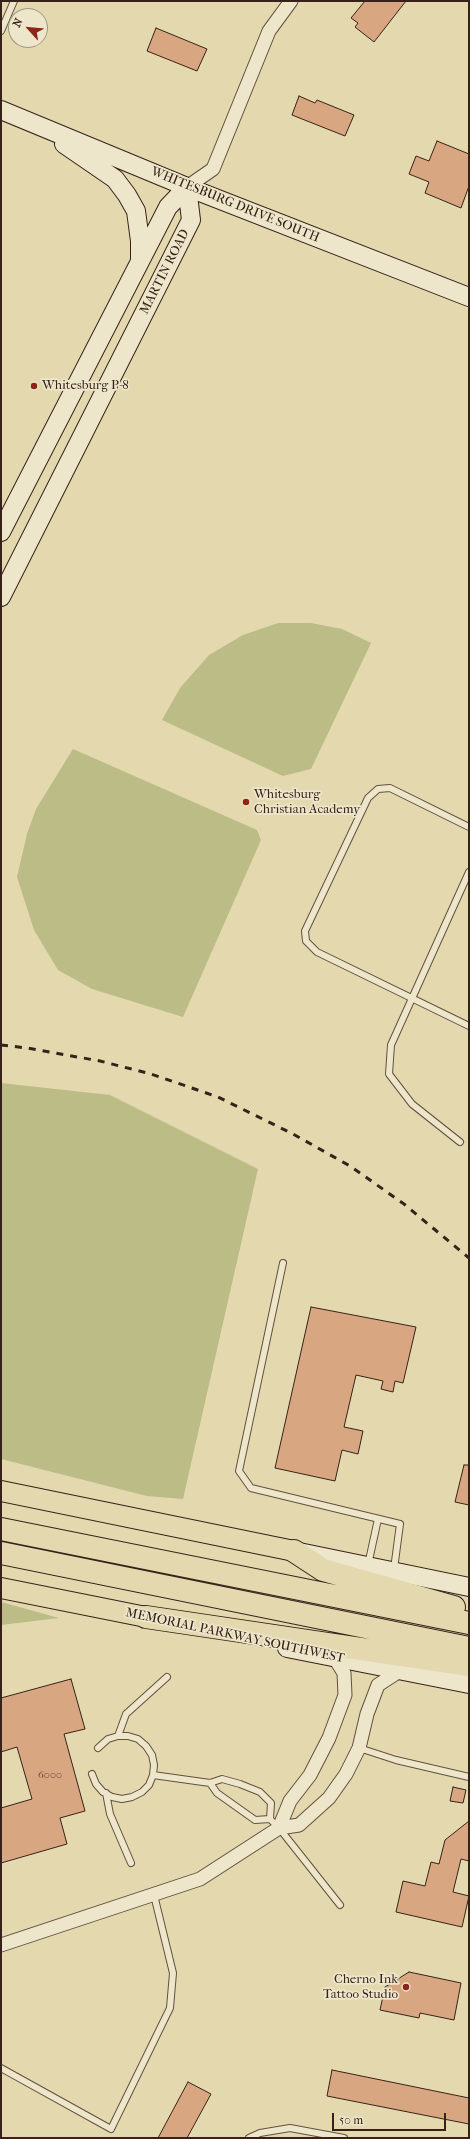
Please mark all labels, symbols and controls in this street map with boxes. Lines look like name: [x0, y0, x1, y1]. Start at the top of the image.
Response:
north arrow: [8, 8, 48, 48]
text: N: [10, 16, 25, 29]
street label: WHITESBURG DRIVE SOUTH: [148, 164, 322, 246]
street label: MARTIN ROAD: [137, 227, 193, 317]
place label: Whitesburg P-8: [42, 378, 129, 394]
marker: Whitesburg P-8: [29, 381, 39, 391]
place label: Whitesburg Christian Academy: [254, 787, 360, 818]
marker: Whitesburg Christian Academy: [241, 797, 251, 807]
street label: MEMORIAL PARKWAY SOUTHWEST: [124, 1605, 346, 1667]
house number: 6000: [38, 1768, 62, 1782]
place label: Cherno Ink Tattoo Studio: [323, 1972, 398, 2003]
marker: Cherno Ink Tattoo Studio: [401, 1982, 411, 1992]
scale bar: [334, 2105, 448, 2131]
text: 50 m: [339, 2113, 363, 2127]

